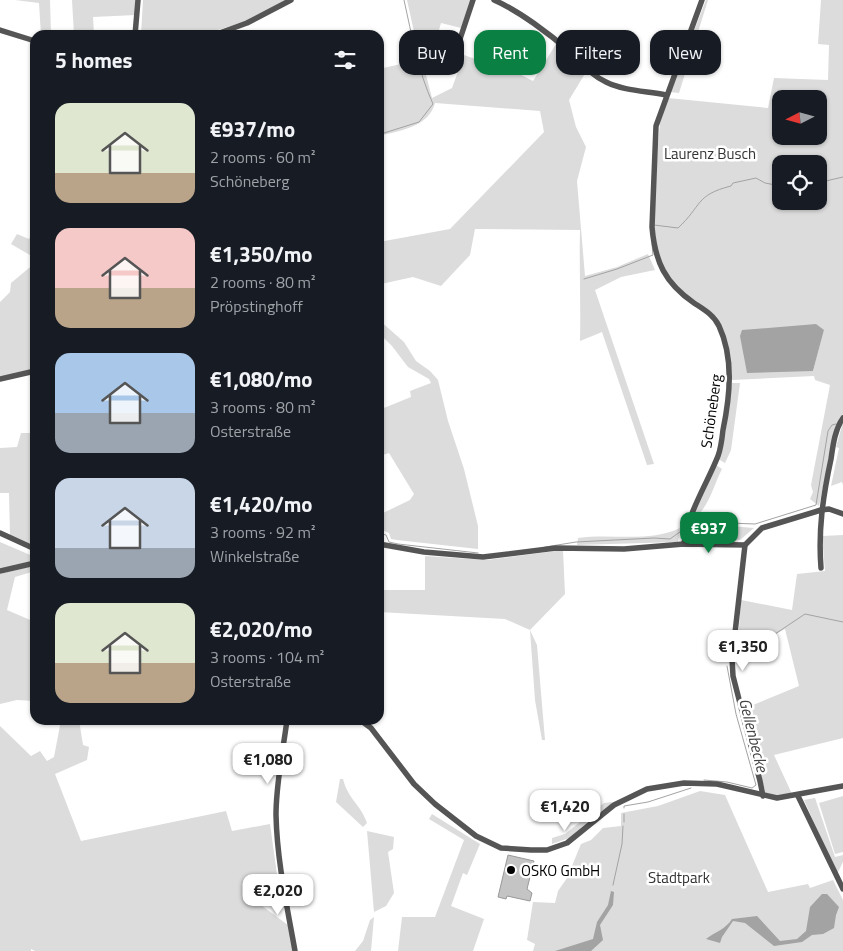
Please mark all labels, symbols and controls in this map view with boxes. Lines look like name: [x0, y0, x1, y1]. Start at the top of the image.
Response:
chip: Buy: [399, 30, 464, 75]
chip: Rent: [474, 30, 546, 75]
chip: Filters: [556, 30, 640, 75]
chip: New: [650, 30, 721, 75]
text: 5 homes: [55, 44, 132, 76]
icon: filters: [331, 46, 359, 74]
north arrow: [772, 90, 828, 145]
map controls: [772, 90, 827, 210]
text: €937/mo: [210, 113, 295, 145]
icon: home: [95, 123, 155, 183]
park label: Laurenz Busch: [664, 142, 756, 165]
text: 2 rooms · 60 m²: [210, 145, 315, 169]
button: locate: [772, 155, 827, 210]
text: Schöneberg: [210, 169, 290, 193]
text: €1,350/mo: [210, 238, 312, 270]
icon: home: [95, 248, 155, 308]
text: 2 rooms · 80 m²: [210, 270, 315, 294]
text: Pröpstinghoff: [210, 294, 303, 318]
text: €1,080/mo: [210, 363, 312, 395]
street label: Schöneberg: [694, 372, 728, 450]
icon: home: [95, 373, 155, 433]
text: 3 rooms · 80 m²: [210, 395, 315, 419]
text: Osterstraße: [210, 419, 291, 443]
text: €1,420/mo: [210, 488, 312, 520]
icon: home: [95, 498, 155, 558]
pin: €937: [679, 512, 739, 554]
text: €937: [691, 516, 727, 540]
text: 3 rooms · 92 m²: [210, 520, 315, 544]
text: Winkelstraße: [210, 544, 299, 568]
text: €2,020/mo: [210, 613, 312, 645]
icon: home: [95, 623, 155, 683]
pin: €1,350: [702, 630, 784, 672]
text: €1,350: [718, 634, 768, 658]
text: 3 rooms · 104 m²: [210, 645, 324, 669]
text: Osterstraße: [210, 669, 291, 693]
water label: Gellenbecke: [733, 696, 775, 776]
pin: €1,080: [227, 742, 309, 785]
text: €1,080: [243, 747, 293, 771]
pin: €1,420: [524, 790, 606, 832]
text: €1,420: [540, 794, 590, 818]
place label: OSKO GmbH: [521, 859, 600, 882]
marker: OSKO GmbH: [505, 864, 517, 876]
park label: Stadtpark: [648, 866, 710, 889]
pin: €2,020: [237, 874, 319, 916]
text: €2,020: [253, 878, 303, 902]

